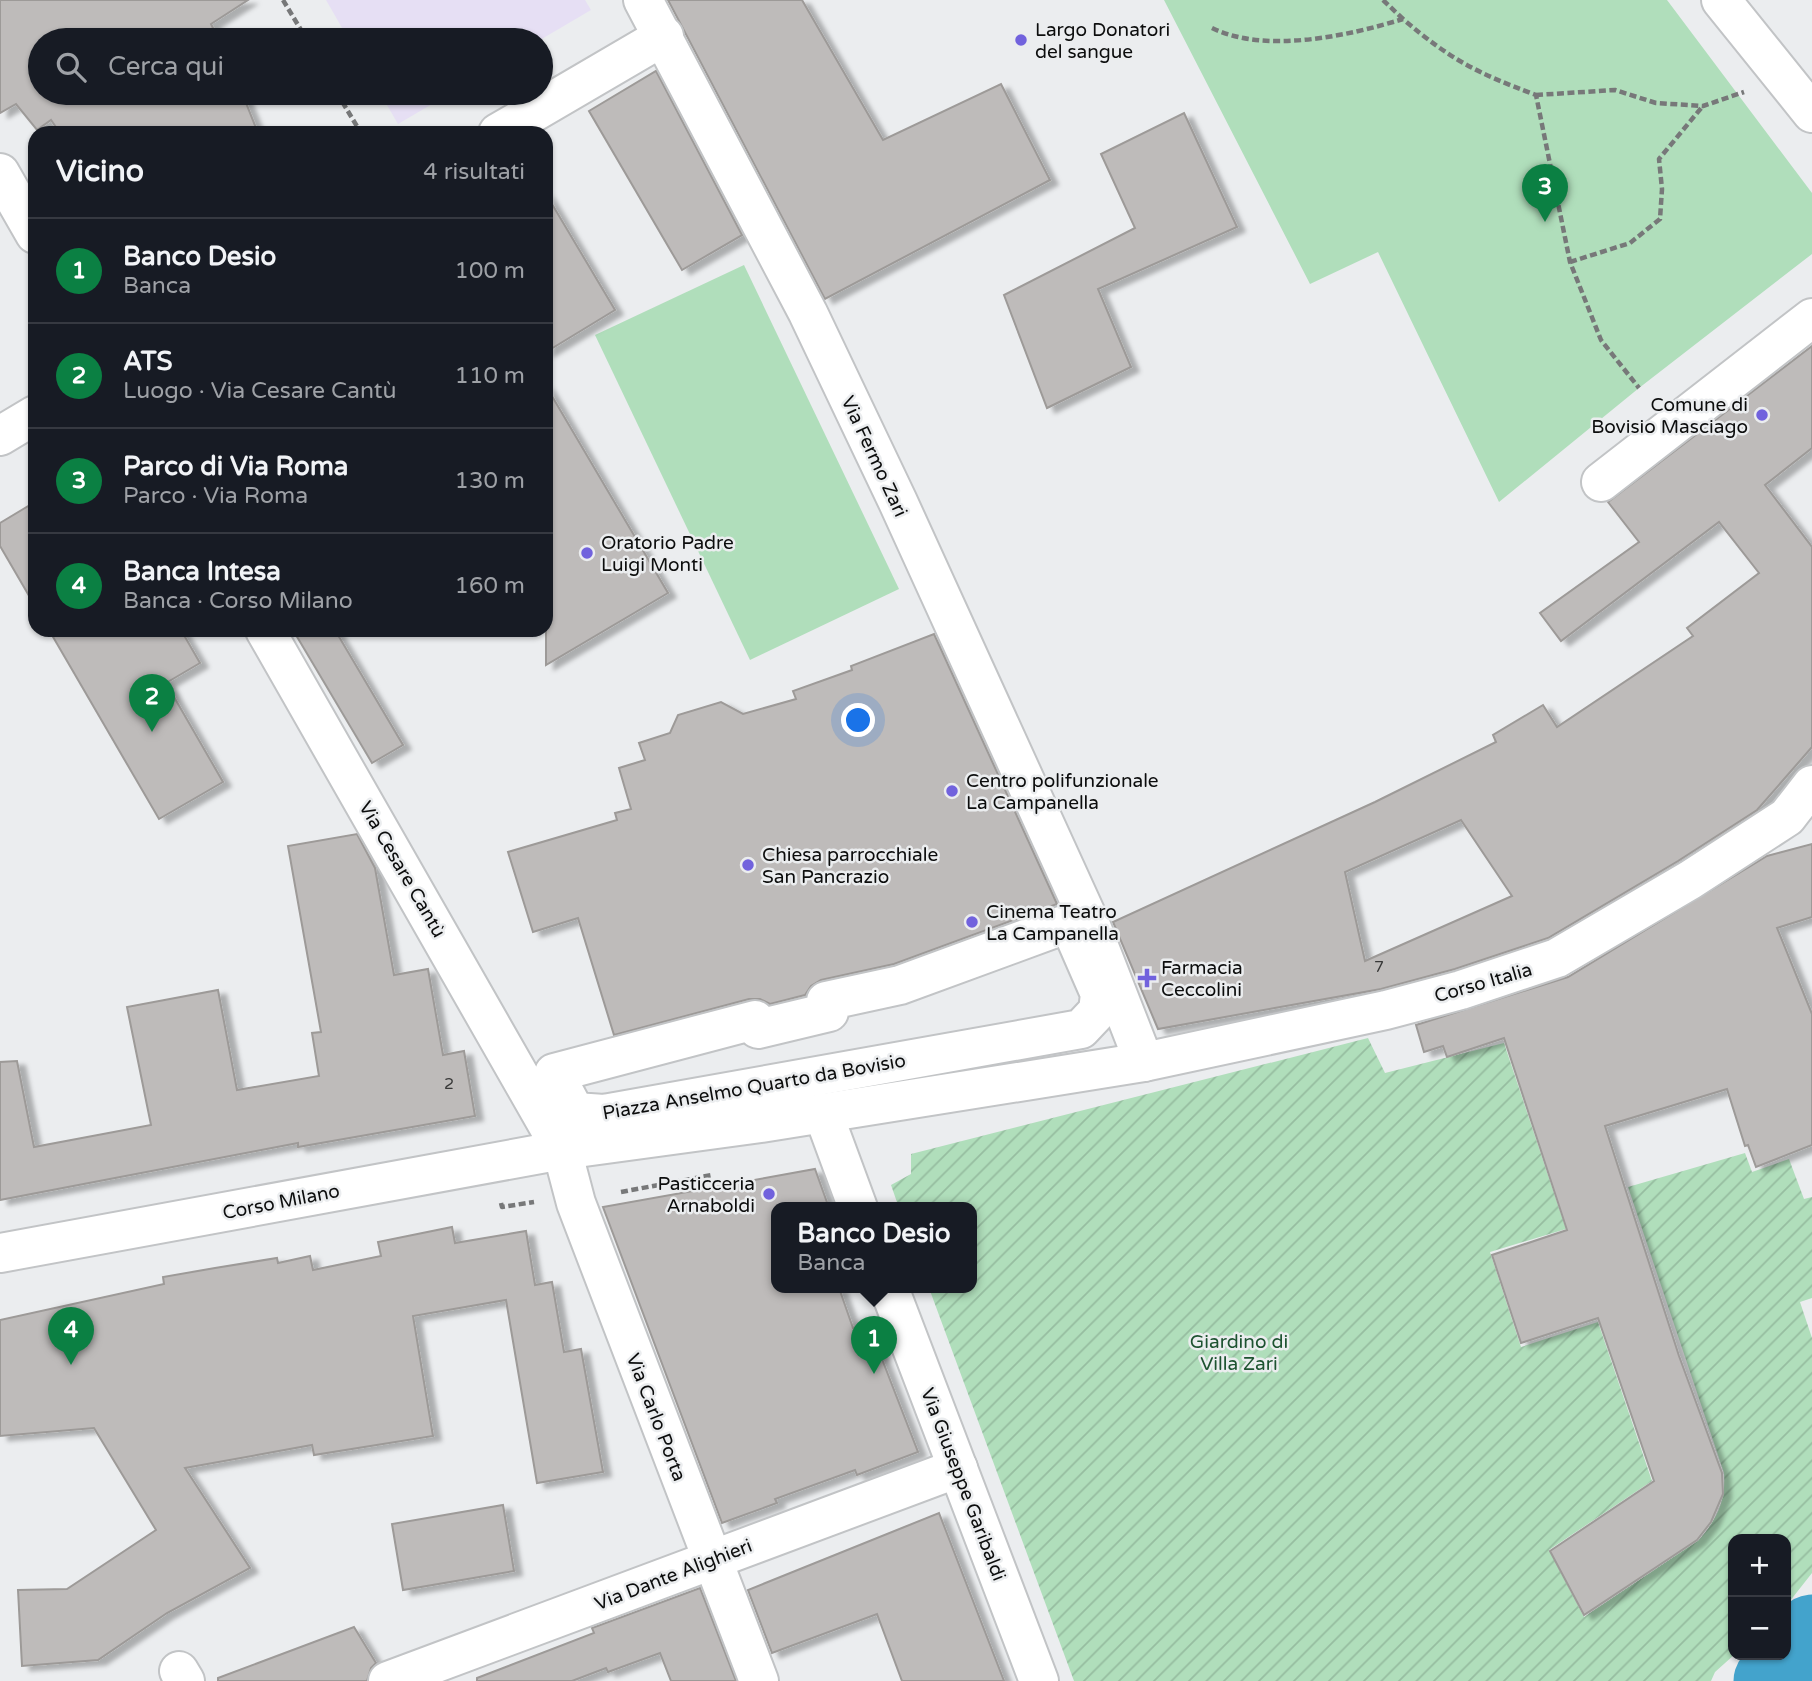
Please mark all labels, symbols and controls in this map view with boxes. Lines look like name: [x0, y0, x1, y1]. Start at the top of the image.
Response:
place label: Largo Donatori del sangue: [1035, 19, 1170, 63]
search box: [28, 28, 553, 105]
marker: Largo Donatori del sangue: [1013, 32, 1029, 48]
icon: search: [52, 48, 90, 86]
text: Cerca qui: [108, 51, 224, 82]
text: Vicino: [56, 153, 144, 190]
text: 4 risultati: [423, 158, 525, 186]
pin: 3: [1522, 164, 1568, 222]
text: Banco Desio: [123, 241, 276, 272]
text: 1: [72, 257, 86, 285]
text: 100 m: [455, 257, 525, 285]
text: Banca: [123, 272, 191, 300]
text: ATS: [123, 346, 173, 377]
text: 2: [72, 362, 86, 390]
text: 110 m: [455, 362, 525, 390]
text: Luogo · Via Cesare Cantù: [123, 377, 397, 405]
street label: Via Fermo Zari: [836, 392, 912, 520]
place label: Comune di Bovisio Masciago: [1591, 394, 1748, 438]
marker: Comune di Bovisio Masciago: [1754, 407, 1770, 423]
text: Parco di Via Roma: [123, 451, 348, 482]
text: 3: [72, 467, 86, 495]
text: 130 m: [455, 467, 525, 495]
text: Parco · Via Roma: [123, 482, 308, 510]
place label: Oratorio Padre Luigi Monti: [601, 532, 734, 576]
marker: Oratorio Padre Luigi Monti: [579, 545, 595, 561]
text: Banca Intesa: [123, 556, 281, 587]
text: 4: [72, 572, 86, 600]
text: 160 m: [455, 572, 525, 600]
text: Banca · Corso Milano: [123, 587, 353, 615]
pin: 2: [129, 674, 175, 732]
your location: [841, 703, 875, 737]
place label: Centro polifunzionale La Campanella: [966, 770, 1159, 814]
marker: Centro polifunzionale La Campanella: [944, 783, 960, 799]
street label: Via Cesare Cantù: [354, 798, 450, 941]
place label: Chiesa parrocchiale San Pancrazio: [762, 844, 938, 888]
marker: Chiesa parrocchiale San Pancrazio: [740, 857, 756, 873]
place label: Cinema Teatro La Campanella: [986, 901, 1119, 945]
marker: Cinema Teatro La Campanella: [964, 914, 980, 930]
place label: Farmacia Ceccolini: [1161, 957, 1243, 1001]
house number: 7: [1374, 957, 1384, 977]
street label: Corso Italia: [1432, 959, 1535, 1007]
marker: Farmacia Ceccolini: [1139, 970, 1155, 986]
street label: Piazza Anselmo Quarto da Bovisio: [601, 1049, 907, 1125]
house number: 2: [444, 1074, 454, 1094]
place label: Pasticceria Arnaboldi: [657, 1173, 755, 1217]
street label: Corso Milano: [221, 1180, 342, 1224]
marker: Pasticceria Arnaboldi: [761, 1186, 777, 1202]
popup: [771, 1202, 977, 1293]
text: Banco Desio: [797, 1218, 951, 1249]
text: Banca: [797, 1249, 865, 1277]
pin: 4: [48, 1307, 94, 1365]
pin: 1: [851, 1316, 897, 1374]
park label: Giardino di Villa Zari: [1190, 1331, 1288, 1375]
street label: Via Carlo Porta: [622, 1350, 691, 1484]
street label: Via Giuseppe Garibaldi: [916, 1385, 1010, 1584]
map controls: [1728, 1534, 1791, 1660]
button: +: [1728, 1534, 1791, 1597]
street label: Via Dante Alighieri: [592, 1535, 755, 1615]
button: −: [1728, 1597, 1791, 1660]

